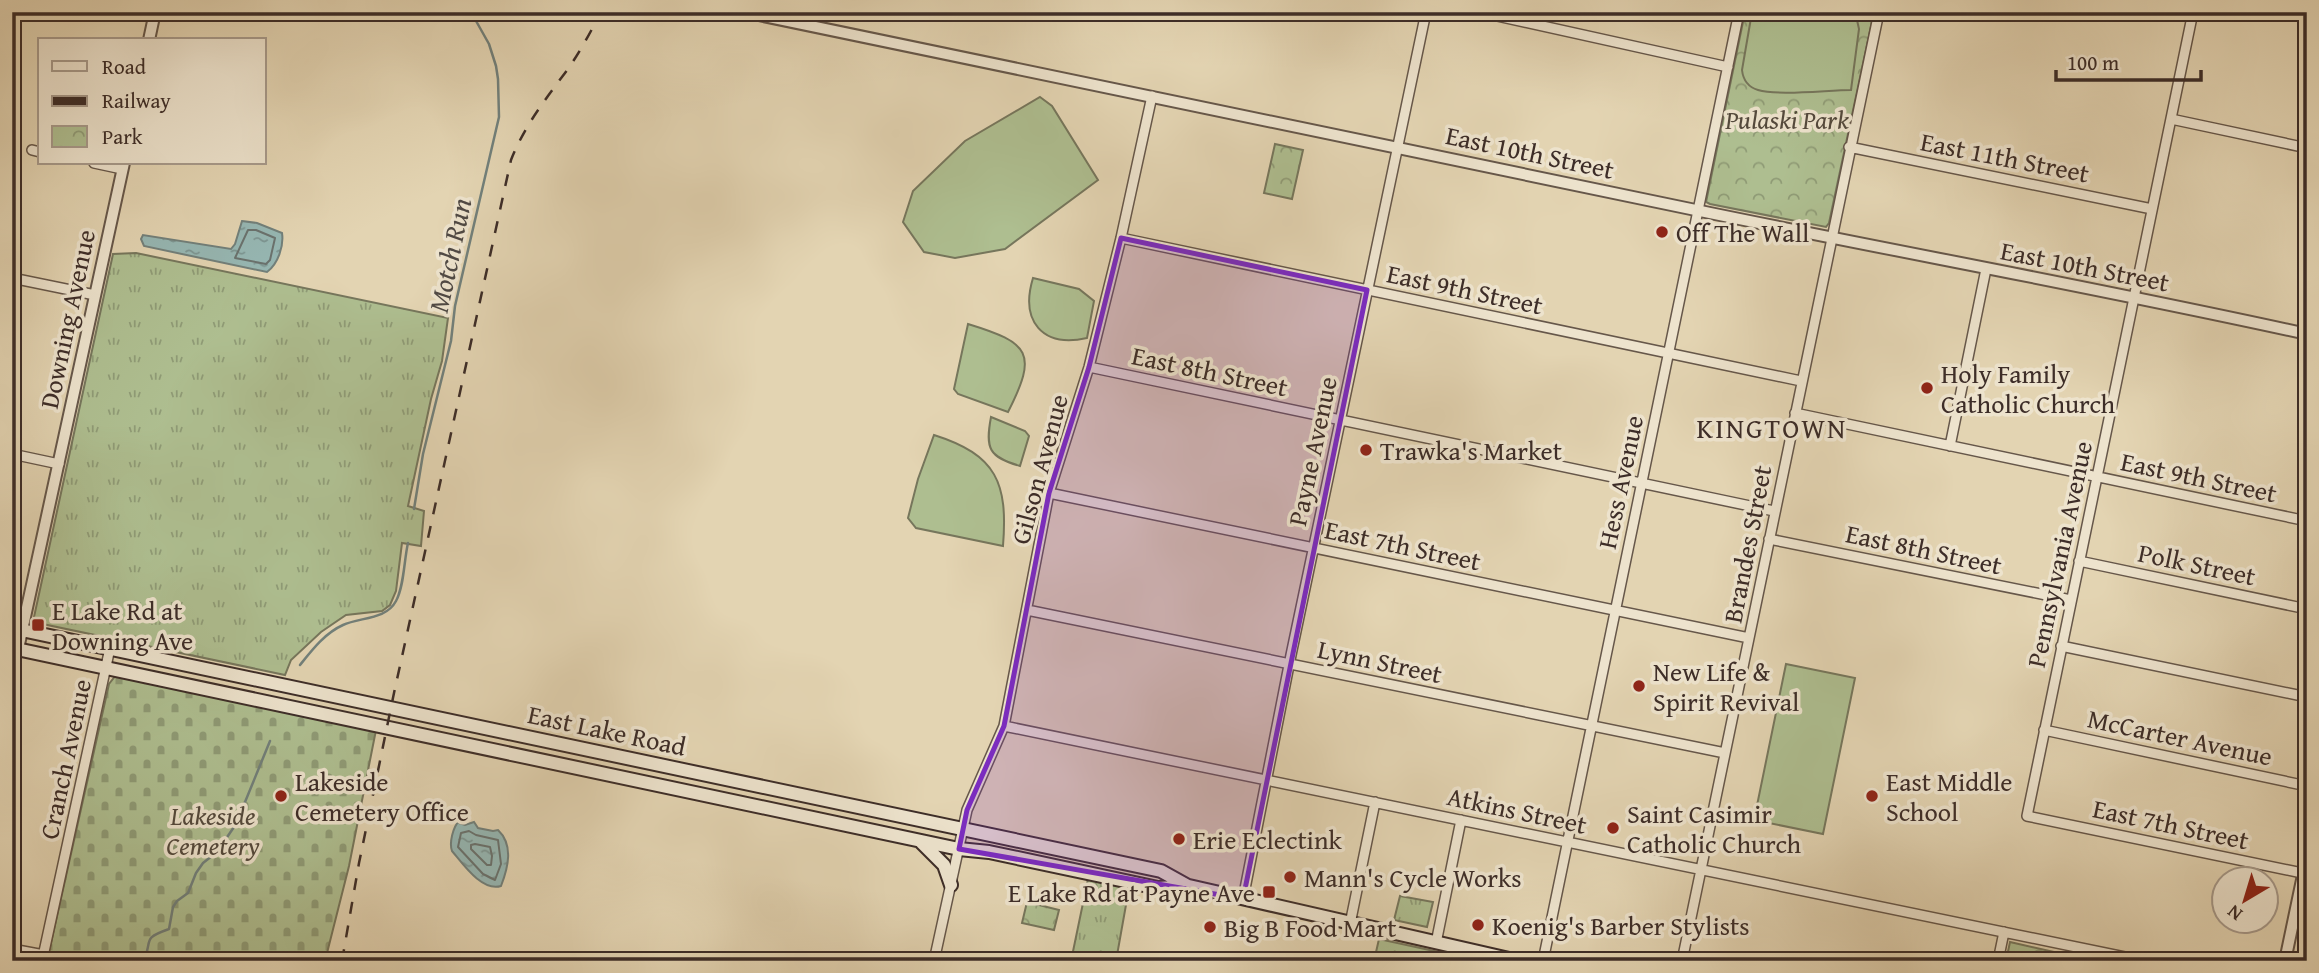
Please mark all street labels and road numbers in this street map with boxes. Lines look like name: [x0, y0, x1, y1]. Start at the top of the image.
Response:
street label: East 10th Street: [1442, 115, 1618, 189]
street label: East 11th Street: [1917, 122, 2093, 192]
street label: Downing Avenue: [29, 226, 105, 412]
street label: East 10th Street: [1997, 231, 2173, 301]
street label: East 9th Street: [1383, 253, 1547, 325]
street label: East 8th Street: [1128, 335, 1292, 407]
street label: Payne Avenue: [1277, 373, 1347, 529]
street label: Gilson Avenue: [1000, 390, 1078, 548]
street label: Hess Avenue: [1587, 412, 1653, 552]
street label: Pennsylvania Avenue: [2016, 437, 2102, 671]
street label: East 9th Street: [2117, 441, 2281, 513]
street label: Brandes Street: [1713, 462, 1781, 626]
street label: East 7th Street: [1321, 509, 1485, 581]
street label: East 8th Street: [1842, 513, 2006, 585]
street label: Polk Street: [2135, 533, 2259, 595]
street label: Lynn Street: [1314, 629, 1446, 693]
street label: Cranch Avenue: [29, 675, 101, 843]
street label: East Lake Road: [524, 694, 690, 766]
street label: McCarter Avenue: [2084, 698, 2276, 776]
street label: Atkins Street: [1444, 776, 1590, 844]
street label: East 7th Street: [2089, 788, 2253, 860]

